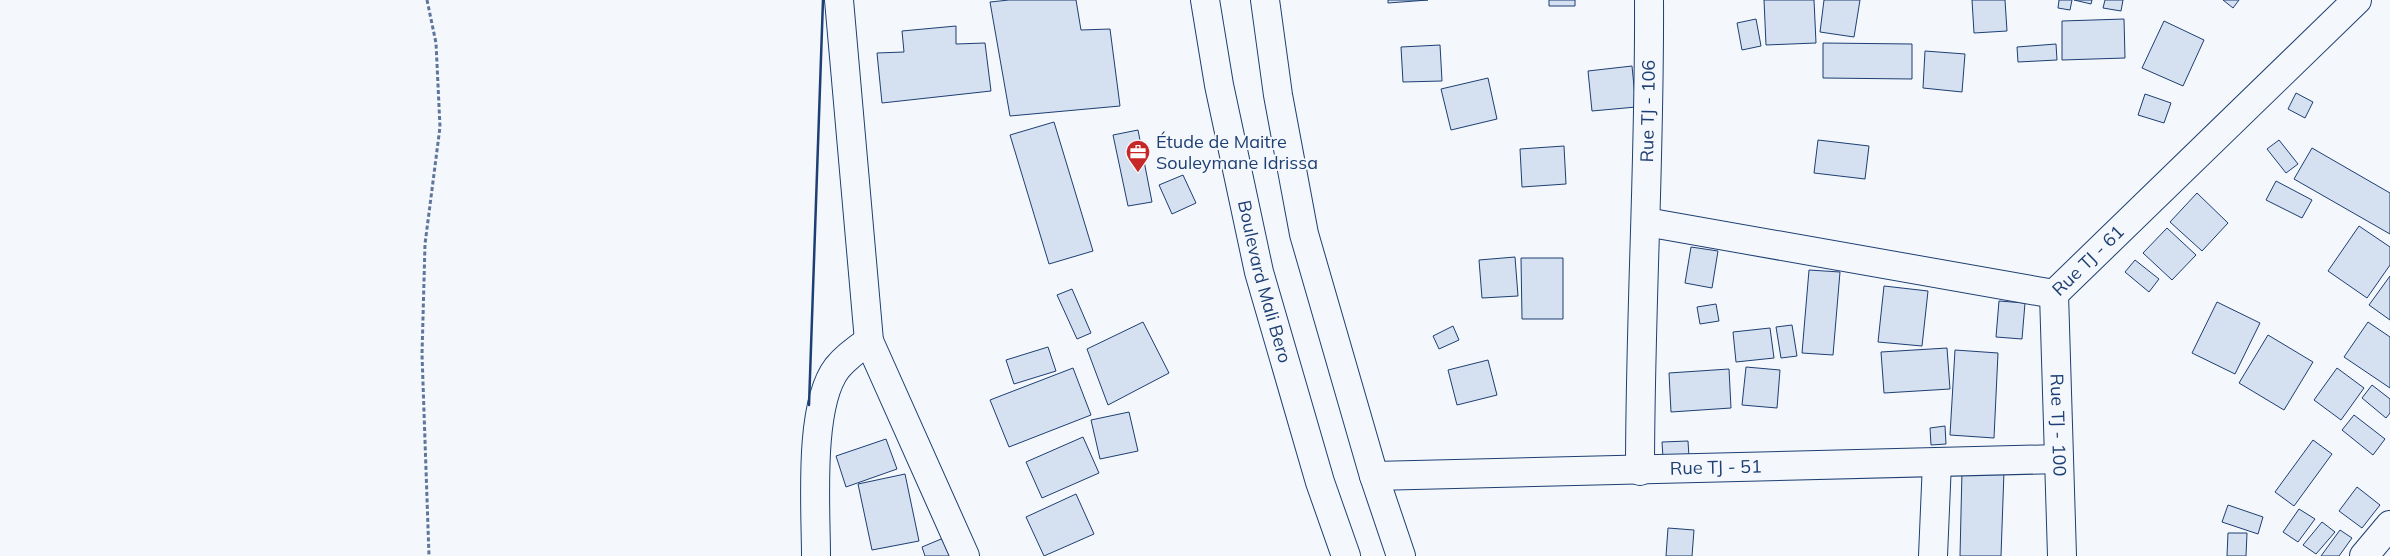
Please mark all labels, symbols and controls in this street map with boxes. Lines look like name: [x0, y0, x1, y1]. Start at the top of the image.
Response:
street label: Rue TJ - 106: [1635, 60, 1660, 163]
place label: Étude de Maitre Souleymane Idrissa: [1156, 130, 1318, 174]
office icon: Étude de Maitre Souleymane Idrissa: [1125, 139, 1151, 173]
street label: Boulevard Mali Bero: [1233, 198, 1297, 366]
street label: Rue TJ - 61: [2047, 220, 2129, 301]
street label: Rue TJ - 100: [2045, 373, 2072, 477]
street label: Rue TJ - 51: [1670, 454, 1762, 480]

